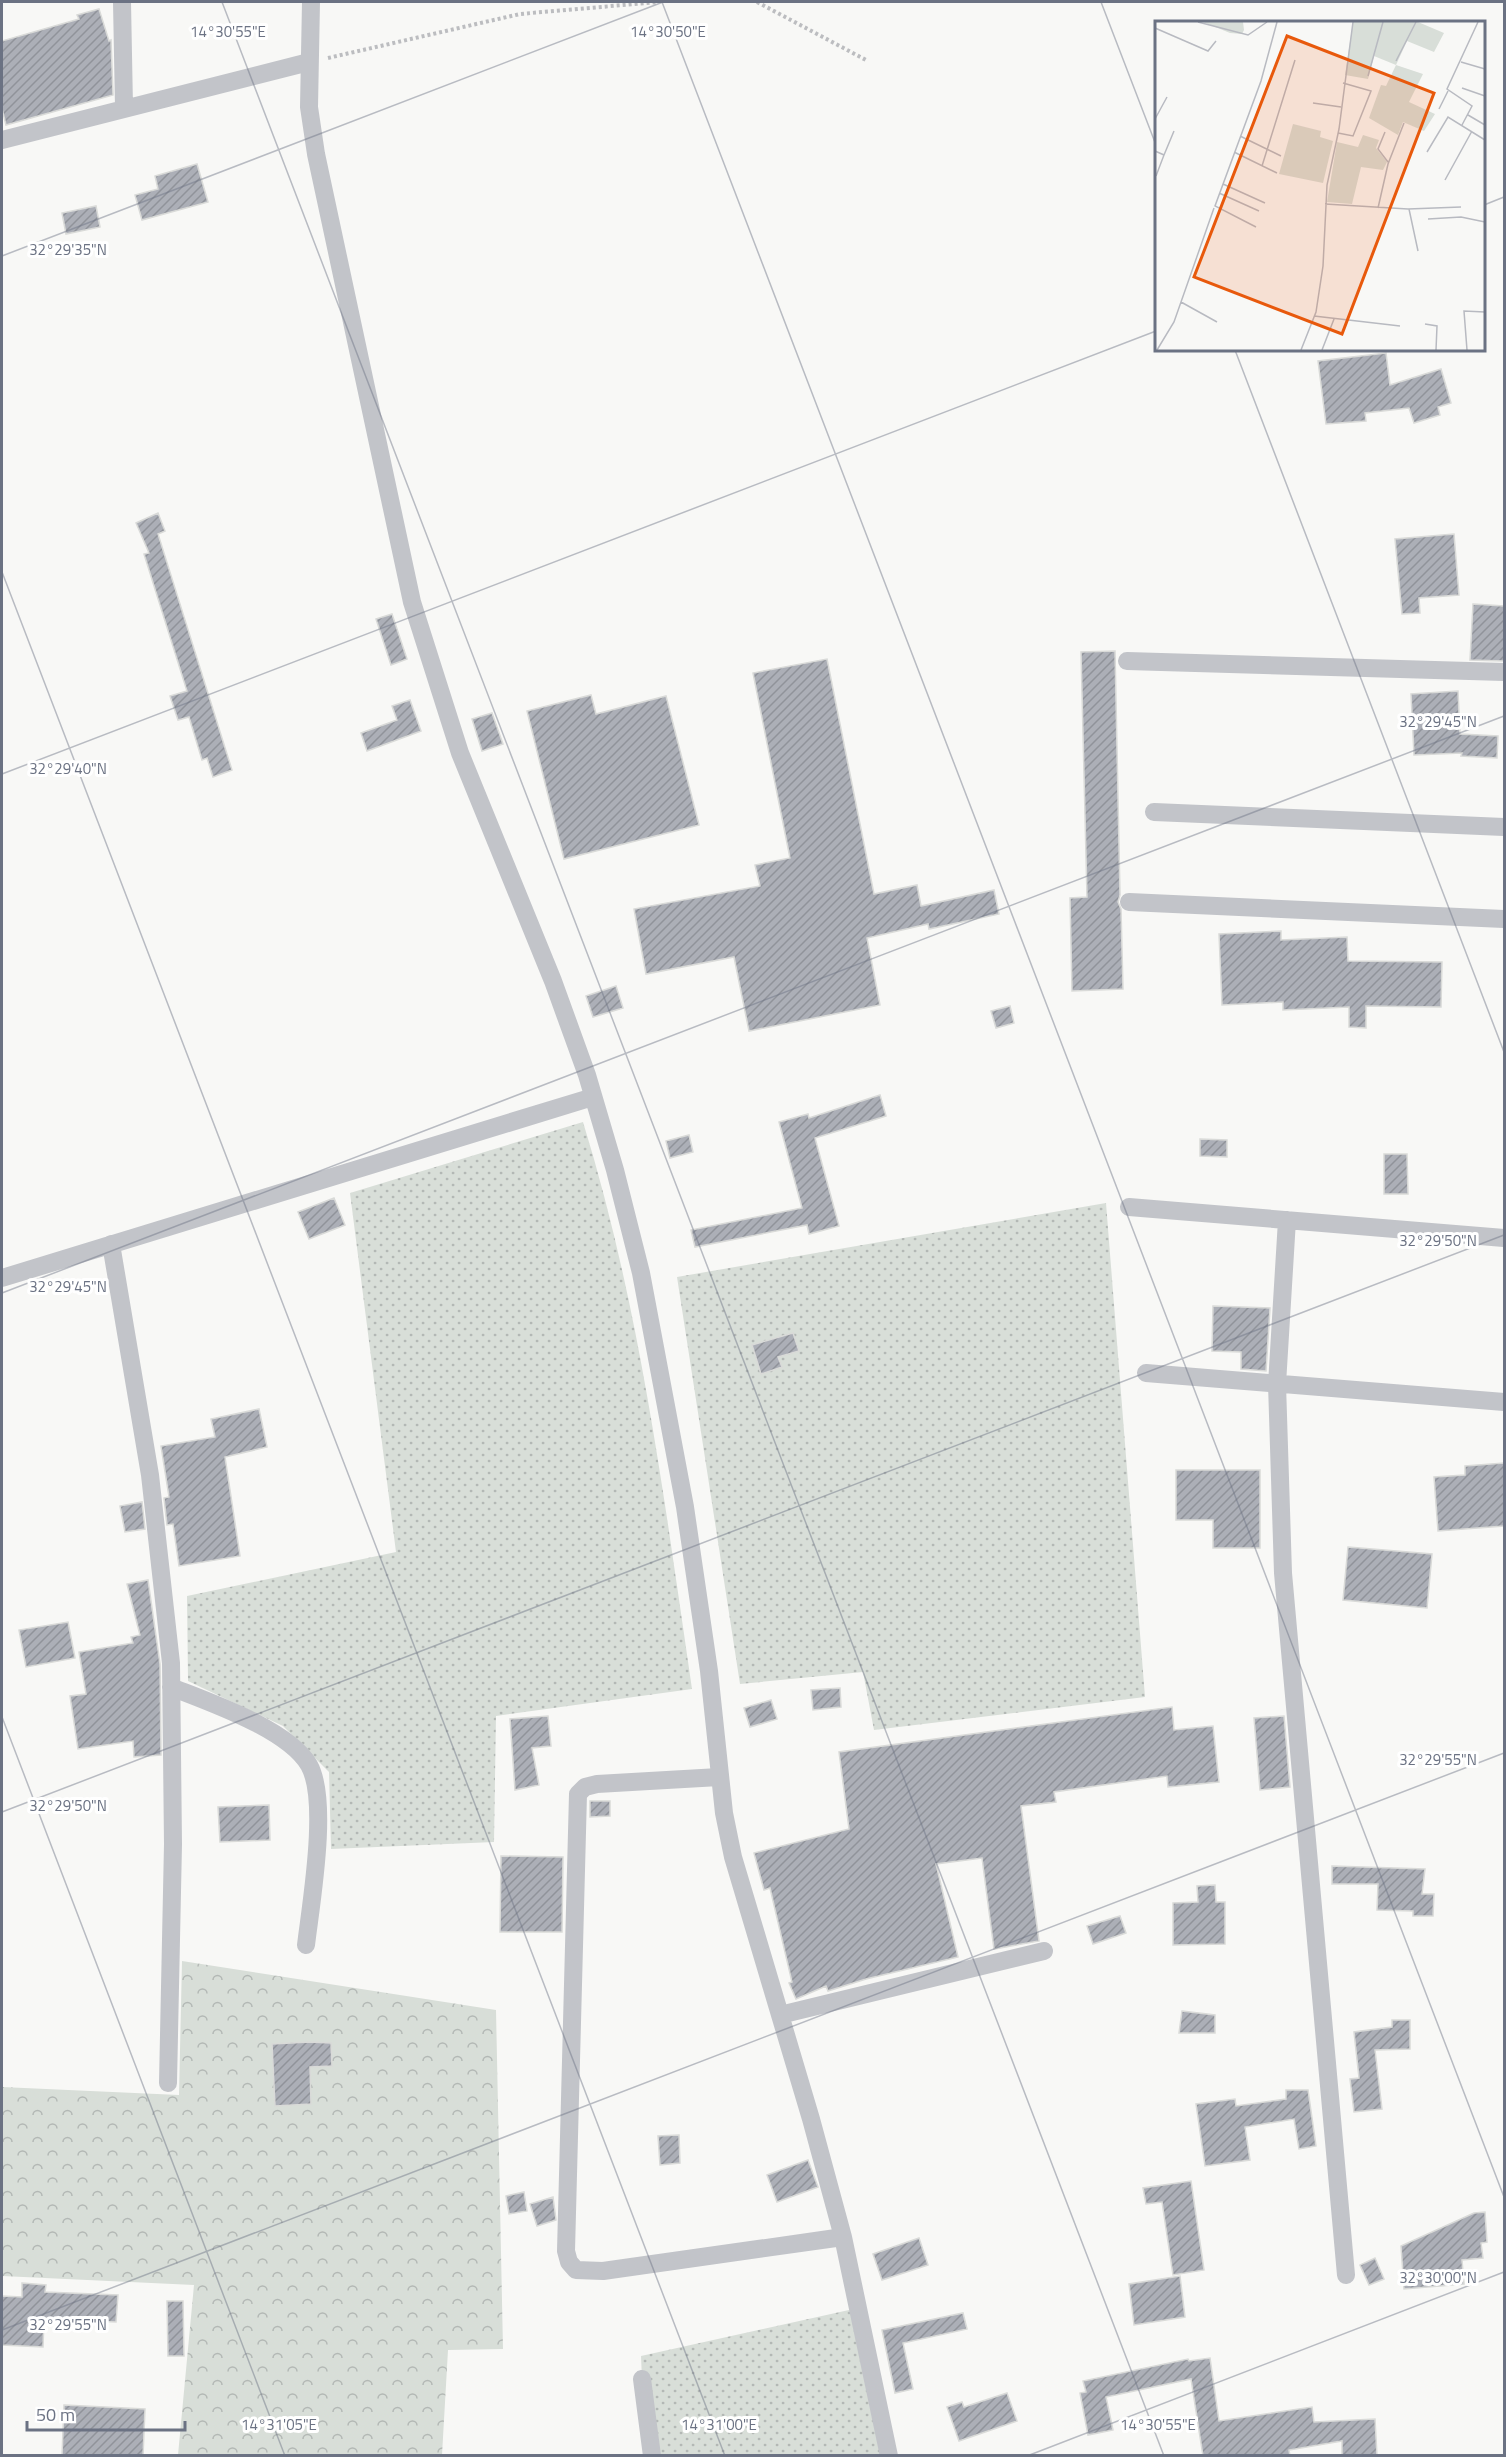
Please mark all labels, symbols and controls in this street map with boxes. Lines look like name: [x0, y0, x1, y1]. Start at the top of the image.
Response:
text: 14°30'55"E: [190, 20, 266, 43]
text: 14°30'50"E: [630, 20, 706, 43]
inset map: [1155, 21, 1485, 351]
text: 32°29'35"N: [29, 238, 107, 261]
text: 32°29'45"N: [1399, 710, 1477, 733]
text: 32°29'40"N: [29, 757, 107, 780]
text: 32°29'50"N: [1399, 1229, 1477, 1252]
text: 32°29'45"N: [29, 1275, 107, 1298]
text: 32°29'55"N: [1399, 1748, 1477, 1771]
text: 32°29'50"N: [29, 1794, 107, 1817]
text: 32°30'00"N: [1399, 2266, 1477, 2289]
text: 32°29'55"N: [29, 2313, 107, 2336]
scale bar: [27, 2394, 184, 2432]
text: 50 m: [36, 2401, 75, 2428]
text: 14°31'05"E: [241, 2413, 317, 2436]
text: 14°31'00"E: [681, 2413, 757, 2436]
text: 14°30'55"E: [1120, 2413, 1196, 2436]

